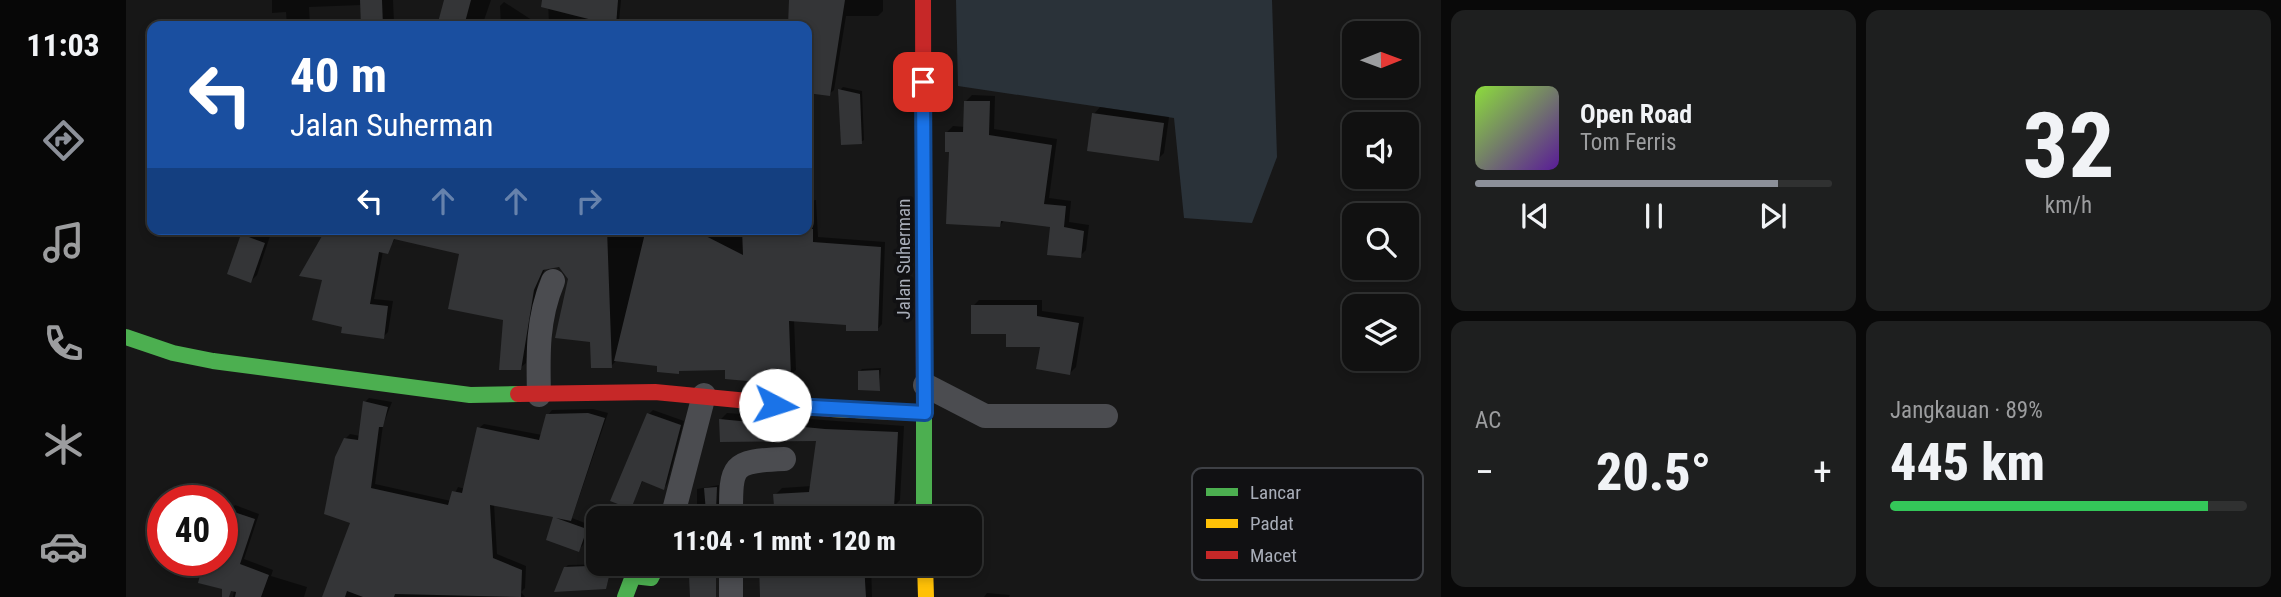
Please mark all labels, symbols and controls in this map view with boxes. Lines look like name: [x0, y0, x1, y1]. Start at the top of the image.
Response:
north arrow: [1342, 21, 1419, 98]
map controls: [1342, 21, 1419, 371]
text: 11:03: [26, 26, 100, 64]
text: 40 m: [290, 47, 387, 104]
icon: left: [175, 49, 266, 140]
pin: [893, 52, 953, 112]
icon: arrive: [904, 63, 942, 101]
text: 32: [2023, 93, 2114, 199]
text: Open Road: [1580, 99, 1692, 129]
text: Jalan Suherman: [290, 106, 494, 144]
button: sound: [1342, 112, 1419, 189]
icon: directions: [39, 116, 88, 165]
text: Tom Ferris: [1580, 129, 1676, 156]
icon: left: [351, 182, 389, 220]
icon: ahead: [424, 182, 462, 220]
icon: ahead: [497, 182, 535, 220]
icon: right: [570, 182, 608, 220]
text: km/h: [2045, 192, 2092, 219]
icon: previous: [1516, 197, 1554, 235]
icon: pause: [1635, 197, 1673, 235]
icon: next: [1754, 197, 1792, 235]
street label: Jalan Suherman: [892, 199, 915, 319]
button: search: [1342, 203, 1419, 280]
icon: music: [39, 218, 88, 267]
button: layers: [1342, 294, 1419, 371]
icon: phone: [39, 319, 88, 368]
position arrow: [738, 368, 812, 442]
text: Jangkauan · 89%: [1890, 397, 2043, 424]
text: AC: [1475, 407, 1501, 434]
icon: climate: [39, 420, 88, 469]
text: 445 km: [1890, 432, 2045, 493]
text: 20.5°: [1596, 442, 1711, 503]
text: −: [1475, 450, 1494, 494]
text: +: [1813, 450, 1832, 494]
legend: [1192, 468, 1423, 580]
text: Lancar: [1250, 481, 1301, 504]
speed limit sign: 40: [147, 485, 238, 576]
text: Padat: [1250, 512, 1294, 535]
icon: car: [39, 522, 88, 571]
text: 11:04 · 1 mnt · 120 m: [672, 526, 896, 556]
text: Macet: [1250, 544, 1297, 567]

